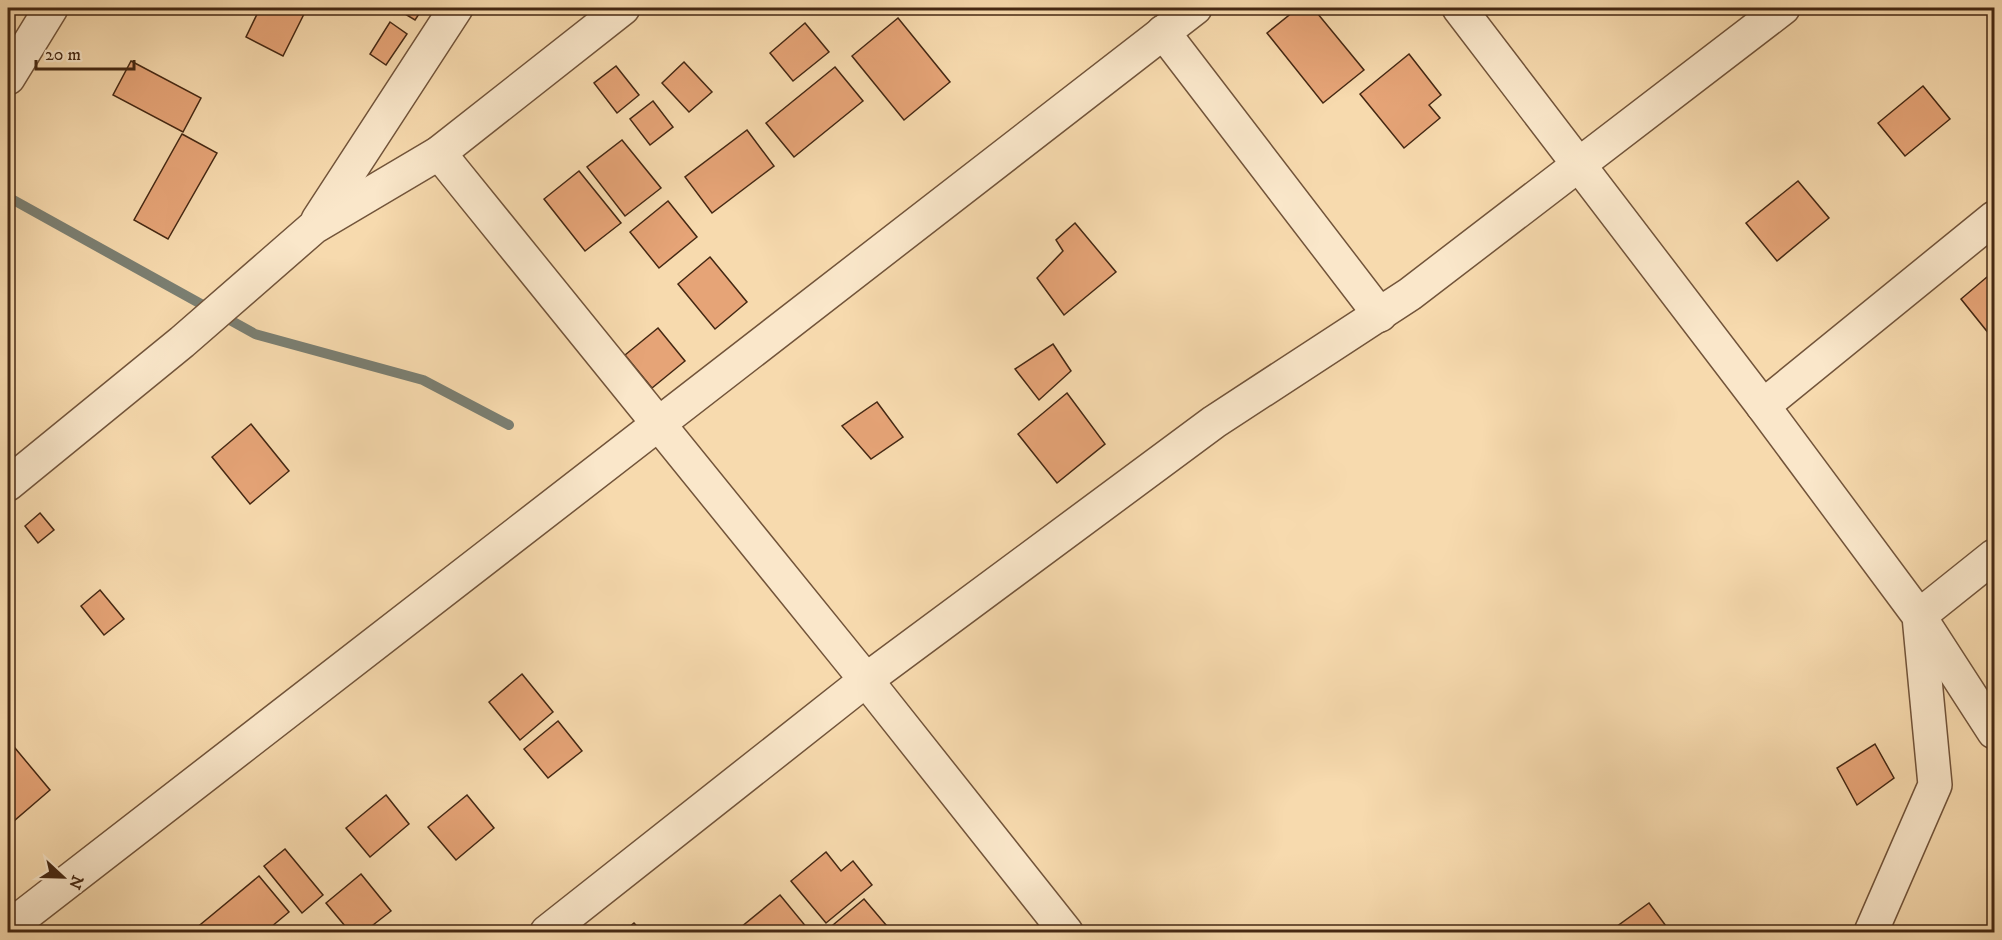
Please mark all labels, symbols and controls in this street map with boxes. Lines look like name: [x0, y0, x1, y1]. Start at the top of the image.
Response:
scale bar: [36, 33, 134, 71]
text: 20 m: [45, 44, 81, 66]
north arrow: [33, 847, 93, 907]
text: N: [64, 872, 88, 892]

